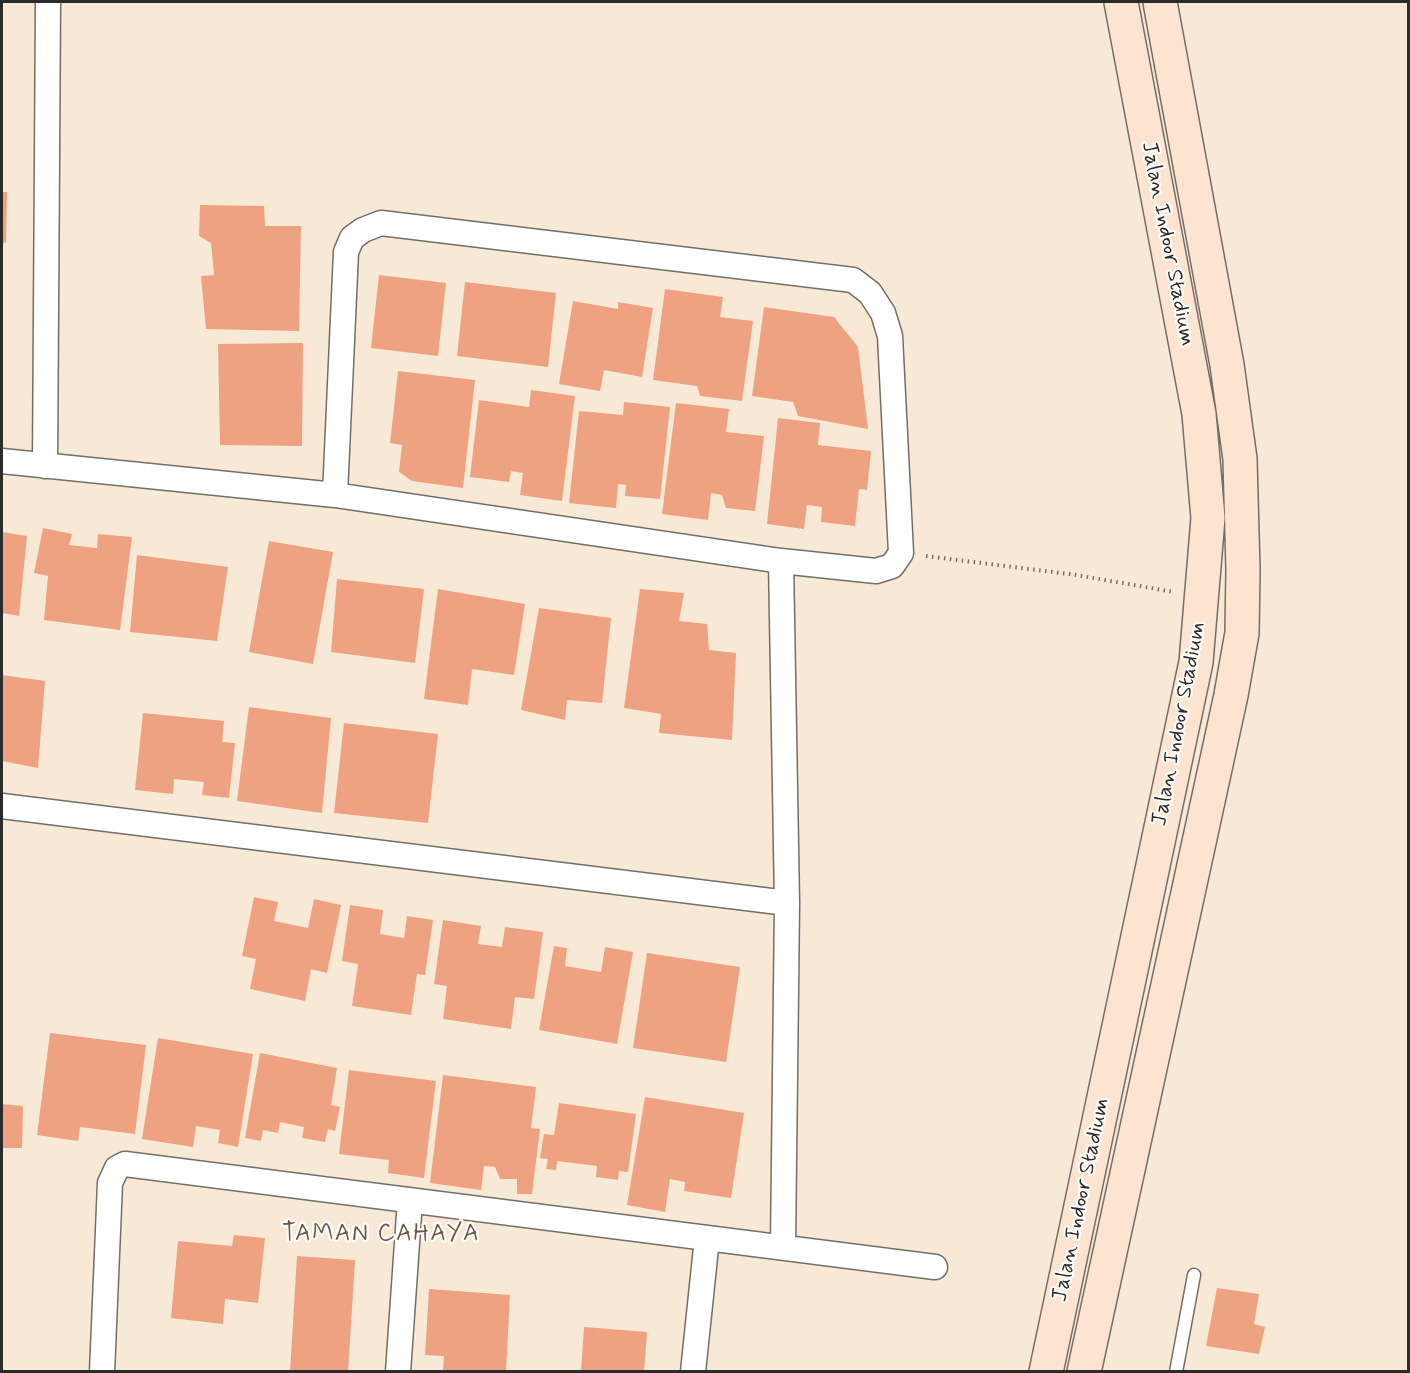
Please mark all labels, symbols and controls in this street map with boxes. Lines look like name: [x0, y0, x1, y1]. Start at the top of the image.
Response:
street label: Jalan Indoor Stadium: [1134, 140, 1200, 348]
street label: Jalan Indoor Stadium: [1147, 620, 1213, 828]
street label: Jalan Indoor Stadium: [1048, 1096, 1116, 1304]
district label: TAMAN CAHAYA: [284, 1221, 478, 1249]

